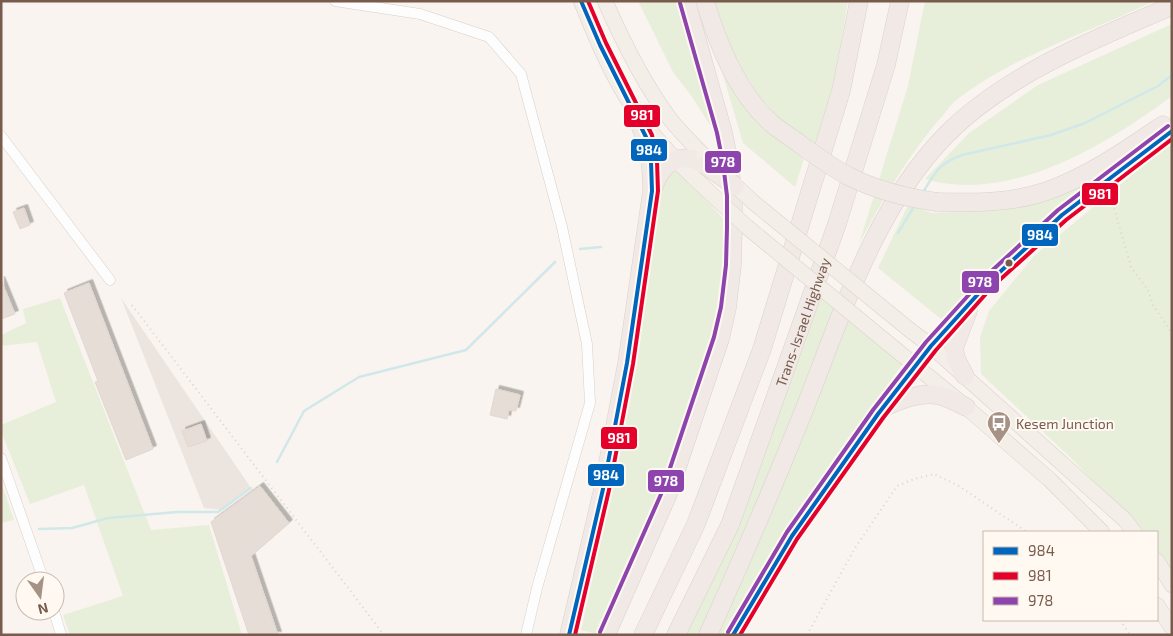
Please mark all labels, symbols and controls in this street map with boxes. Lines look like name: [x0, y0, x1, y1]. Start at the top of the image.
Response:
line badge: 981: [623, 104, 661, 128]
text: 981: [630, 106, 654, 123]
line badge: 984: [630, 138, 668, 162]
text: 984: [636, 141, 662, 158]
line badge: 978: [704, 150, 742, 174]
text: 978: [711, 153, 735, 170]
line badge: 981: [1081, 182, 1119, 206]
text: 981: [1088, 185, 1112, 202]
line badge: 984: [1021, 223, 1059, 247]
text: 984: [1027, 226, 1053, 243]
street label: Trans-Israel Highway: [771, 255, 833, 389]
unlabelled marker: [1004, 258, 1014, 268]
line badge: 978: [961, 270, 1000, 294]
text: 978: [968, 273, 992, 290]
bus stop icon: Kesem Junction: [986, 410, 1012, 444]
place label: Kesem Junction: [1016, 415, 1114, 432]
line badge: 981: [600, 426, 638, 450]
text: 981: [607, 429, 631, 446]
line badge: 984: [587, 463, 625, 487]
text: 984: [593, 466, 619, 483]
line badge: 978: [647, 469, 685, 493]
text: 978: [654, 472, 678, 489]
legend: [983, 531, 1158, 621]
text: 984: [1028, 541, 1055, 559]
text: 981: [1028, 566, 1052, 584]
north arrow: [15, 571, 65, 621]
text: 978: [1028, 591, 1053, 609]
text: N: [36, 600, 50, 619]

